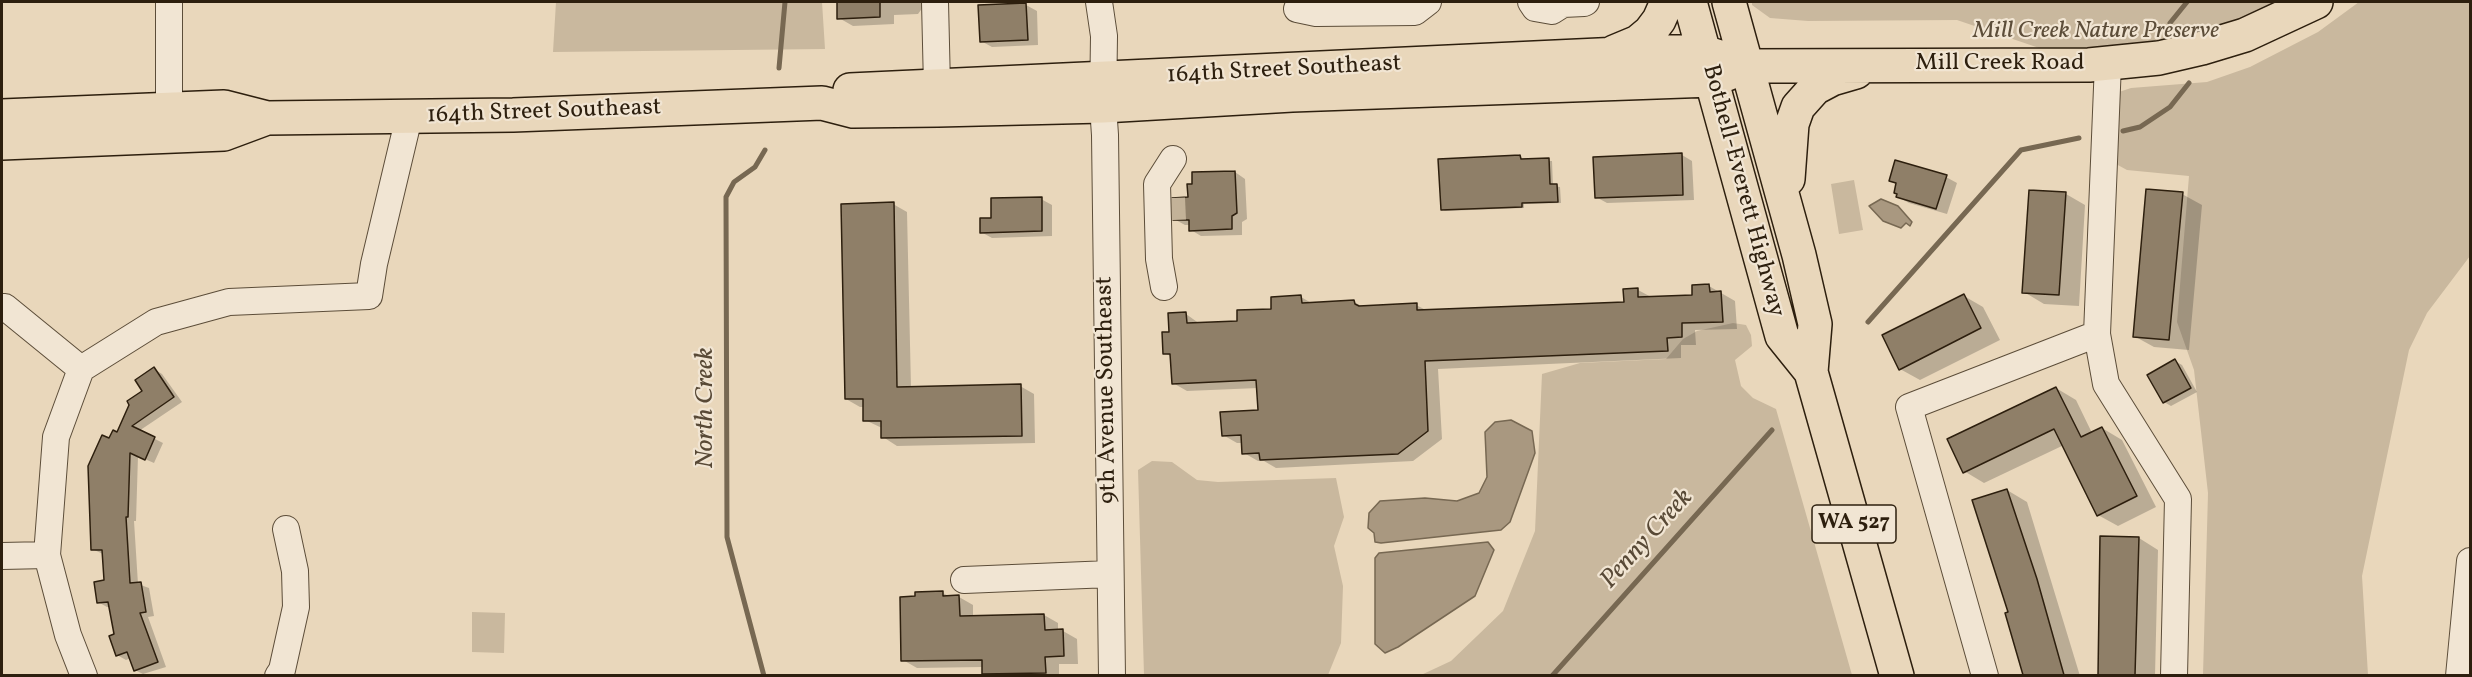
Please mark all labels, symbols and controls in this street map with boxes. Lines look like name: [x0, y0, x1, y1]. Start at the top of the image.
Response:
park label: Mill Creek Nature Preserve: [1973, 19, 2219, 47]
street label: 164th Street Southeast: [1166, 50, 1402, 92]
street label: Mill Creek Road: [1915, 51, 2085, 79]
street label: Bothell-Everett Highway: [1694, 62, 1790, 320]
street label: 164th Street Southeast: [426, 95, 662, 131]
street label: 9th Avenue Southeast: [1092, 276, 1124, 504]
water label: North Creek: [691, 347, 723, 469]
water label: Penny Creek: [1595, 484, 1701, 596]
road number: WA 527: [1812, 505, 1896, 543]

